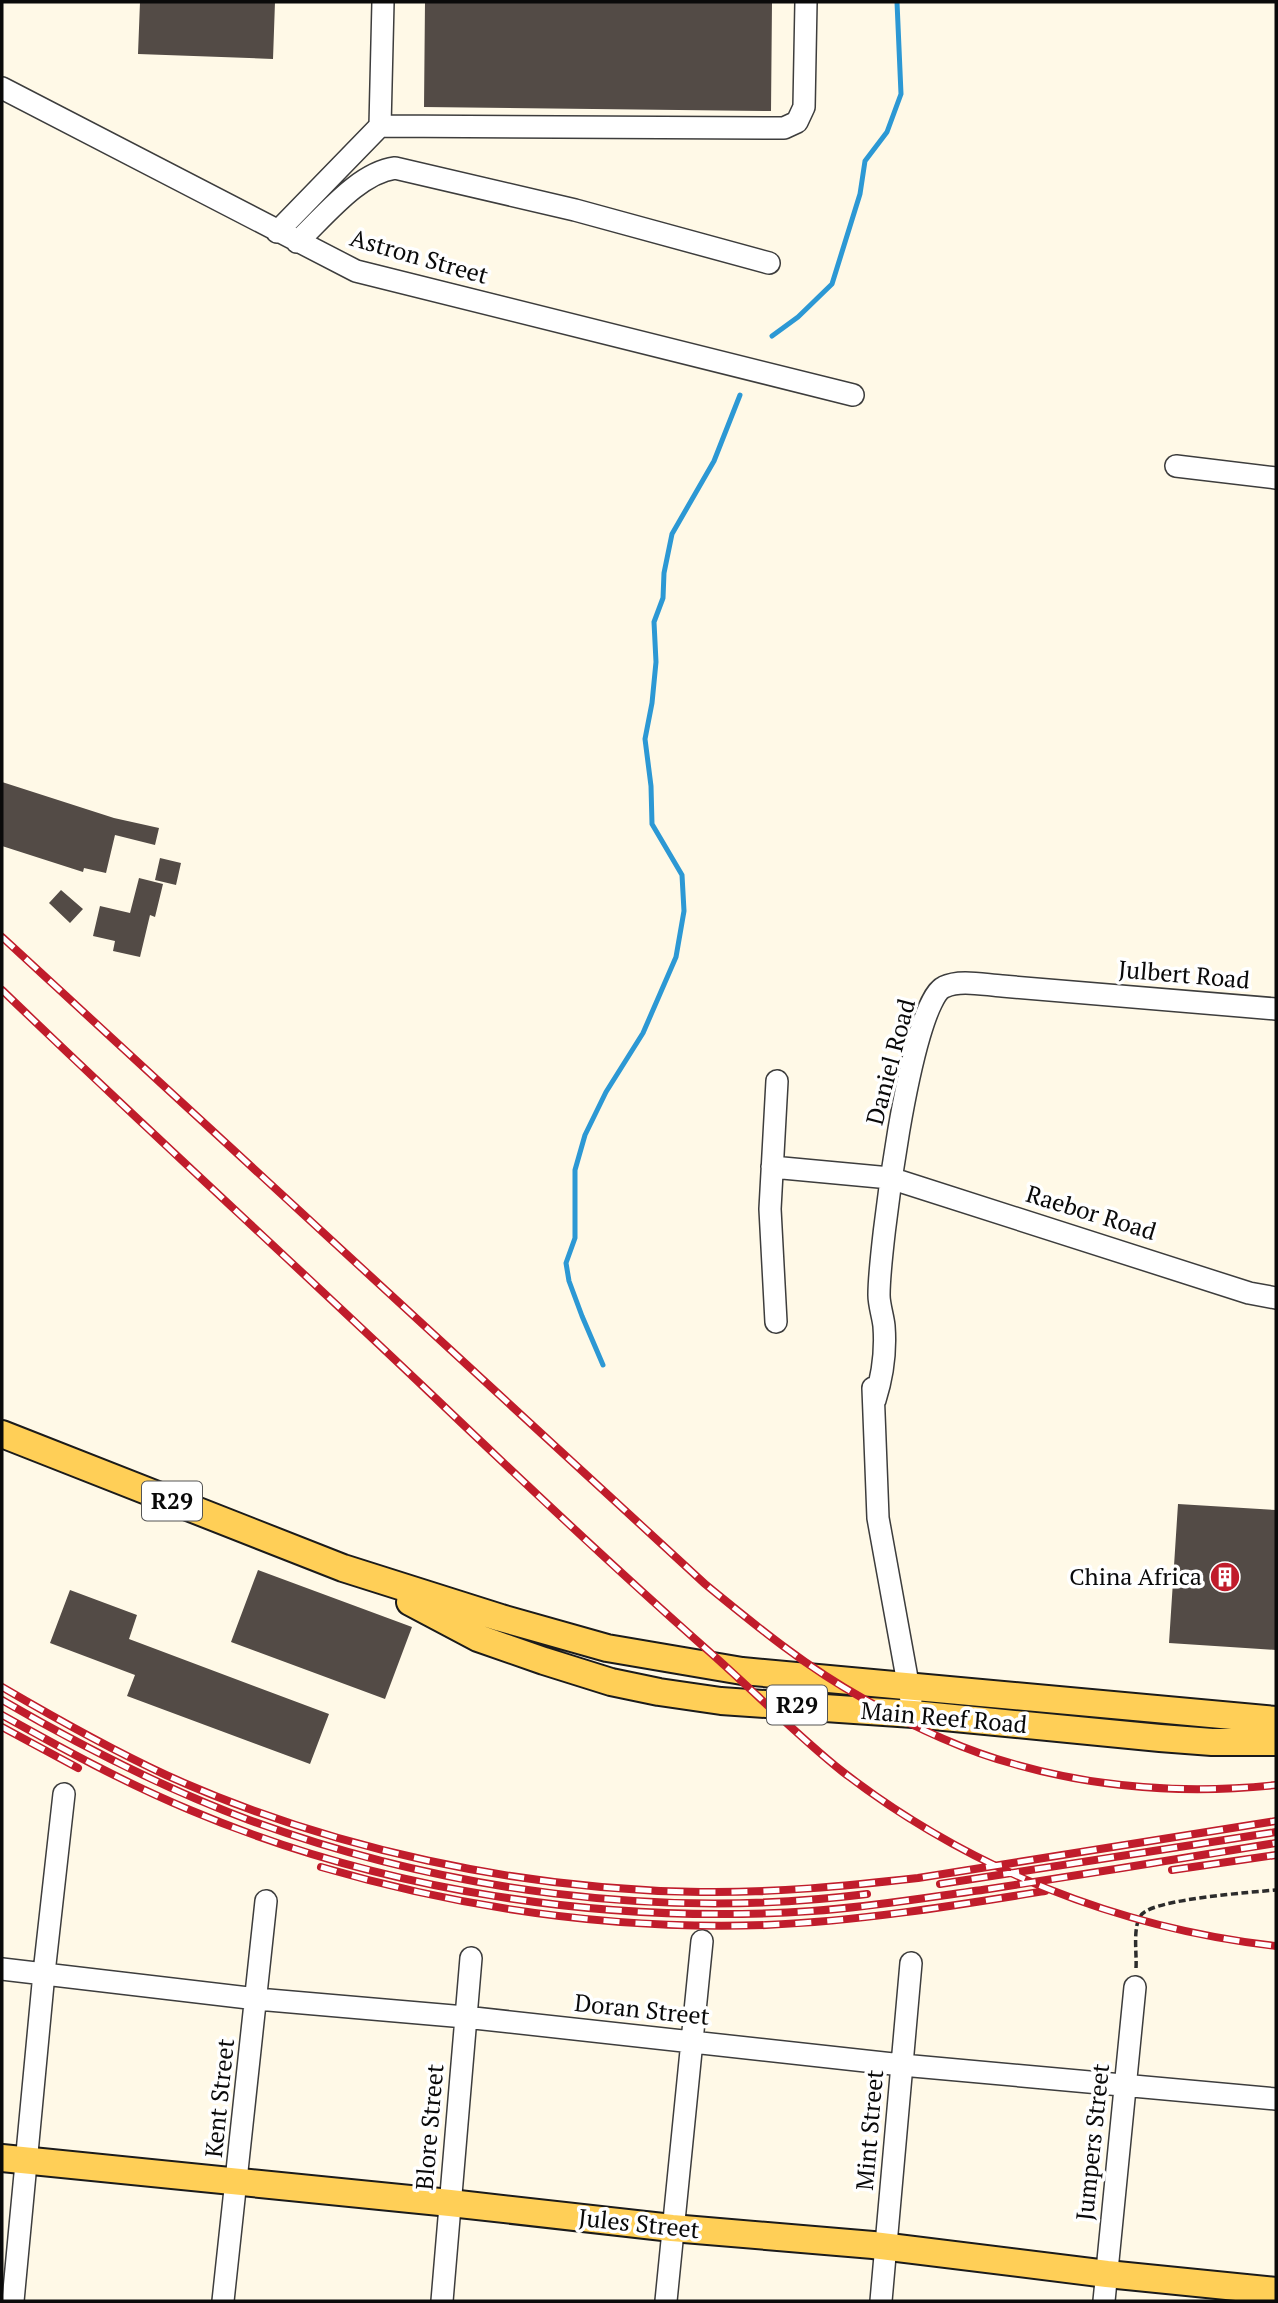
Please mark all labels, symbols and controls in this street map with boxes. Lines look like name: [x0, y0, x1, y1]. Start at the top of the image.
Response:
street label: Astron Street: [346, 221, 492, 291]
street label: Julbert Road: [1117, 952, 1251, 996]
street label: Daniel Road: [858, 995, 922, 1128]
street label: Raebor Road: [1022, 1177, 1160, 1247]
road number: R29: [142, 1482, 202, 1520]
place label: China Africa: [1069, 1560, 1202, 1592]
building icon: China Africa: [1208, 1560, 1242, 1594]
road number: R29: [767, 1686, 827, 1724]
street label: Main Reef Road: [860, 1694, 1029, 1740]
street label: Doran Street: [573, 1986, 711, 2032]
street label: Kent Street: [197, 2037, 241, 2159]
street label: Blore Street: [408, 2062, 450, 2191]
street label: Jumpers Street: [1068, 2062, 1116, 2222]
street label: Mint Street: [848, 2068, 890, 2192]
street label: Jules Street: [577, 2201, 701, 2245]

